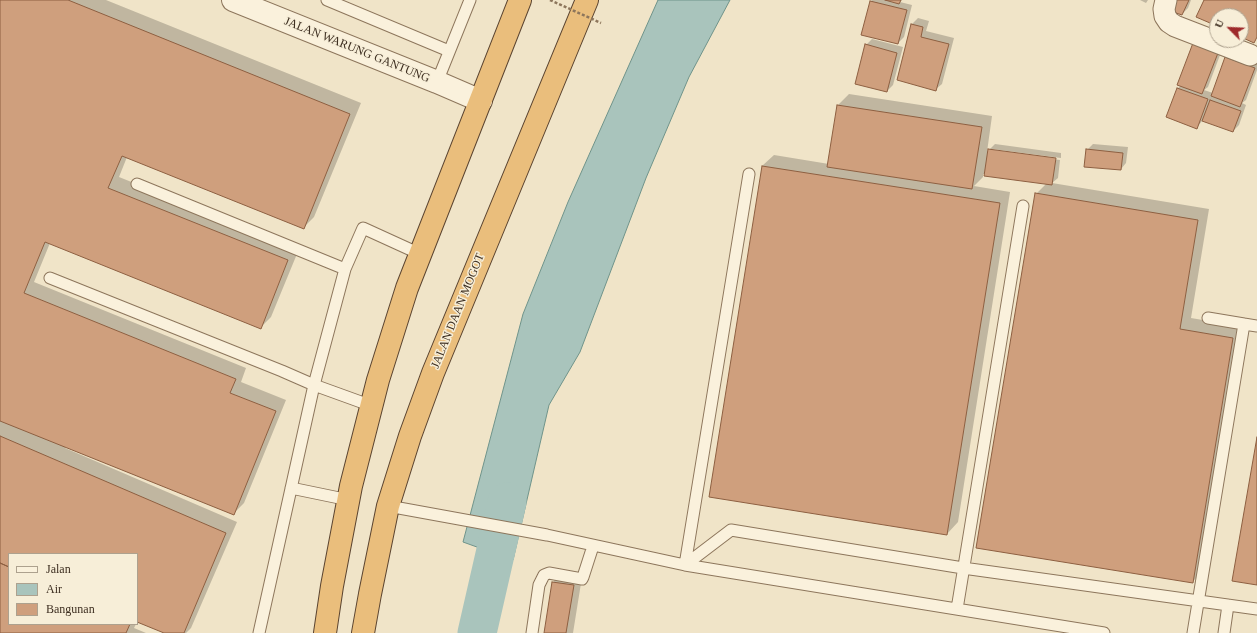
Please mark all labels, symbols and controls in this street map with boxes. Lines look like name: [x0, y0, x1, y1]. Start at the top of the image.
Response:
north arrow: [1209, 8, 1249, 48]
street label: JALAN WARUNG GANTUNG: [282, 14, 432, 86]
text: U: [1212, 17, 1226, 30]
street label: JALAN DAAN MOGOT: [428, 251, 488, 371]
legend: [8, 553, 138, 625]
text: Jalan: [46, 562, 71, 576]
text: Air: [46, 582, 62, 596]
text: Bangunan: [46, 602, 95, 616]

